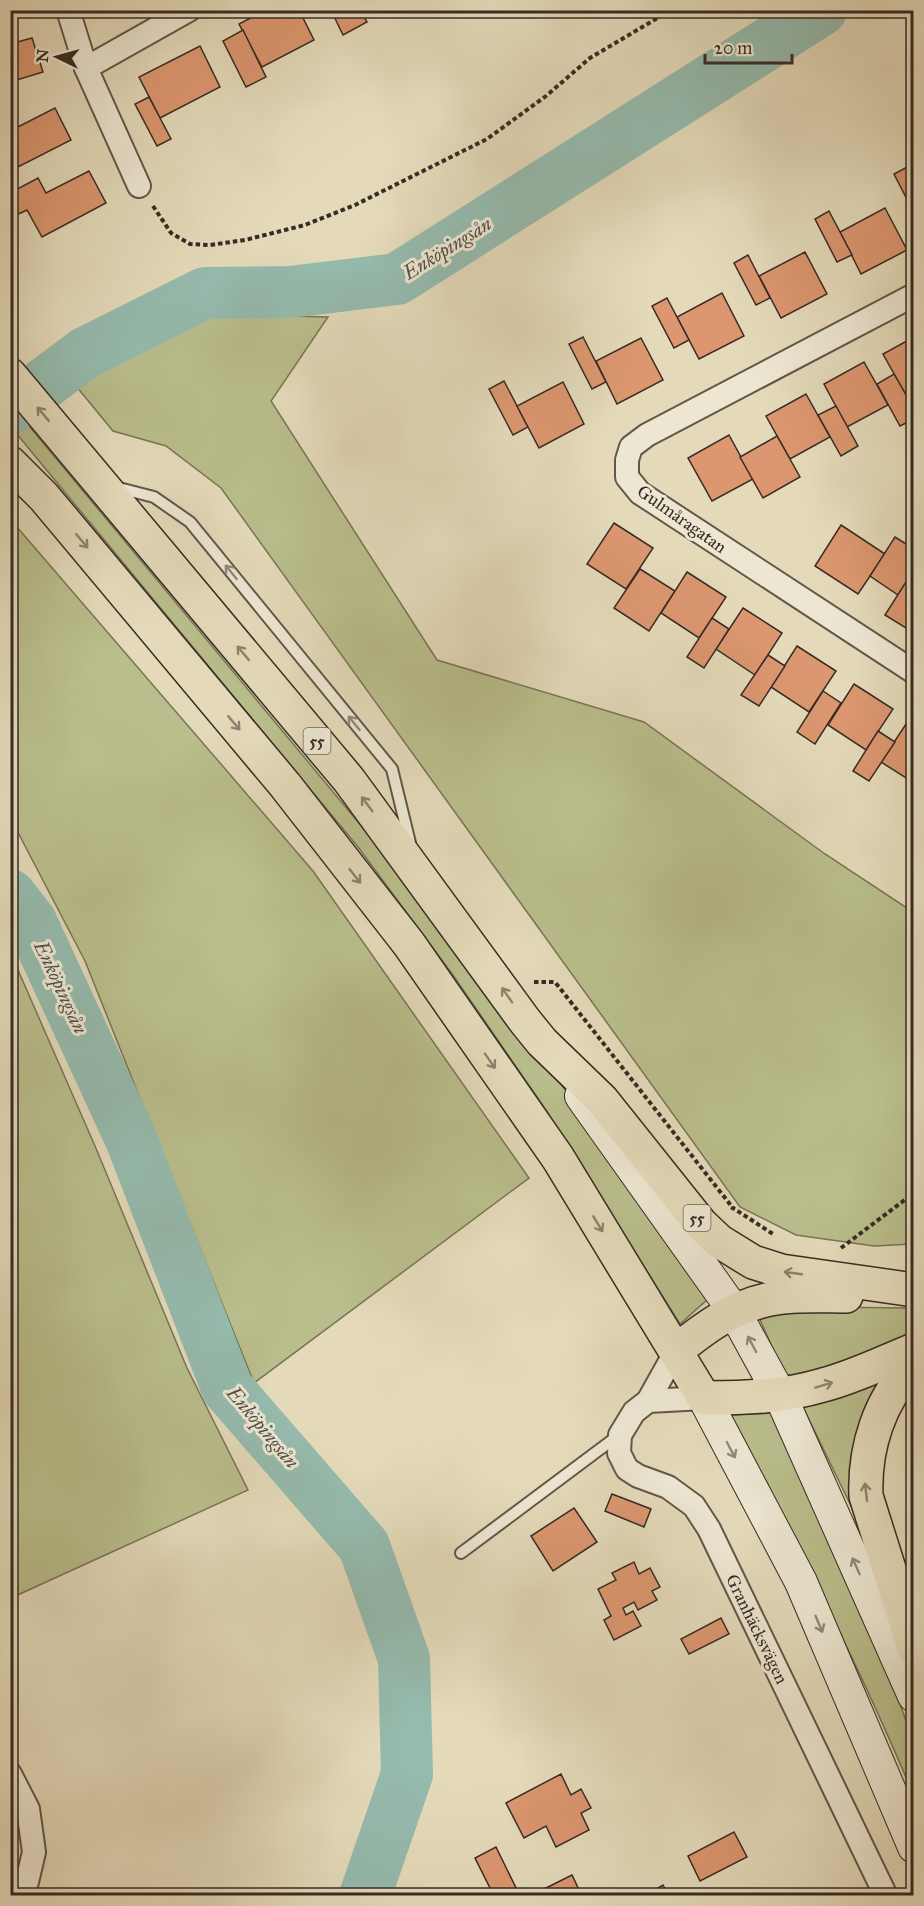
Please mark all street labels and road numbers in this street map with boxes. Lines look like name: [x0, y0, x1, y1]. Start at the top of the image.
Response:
street label: Gulmåragatan: [632, 480, 731, 559]
road number: 55: [304, 728, 330, 754]
road number: 55: [684, 1205, 710, 1231]
street label: Granhäcksvägen: [720, 1571, 793, 1688]

